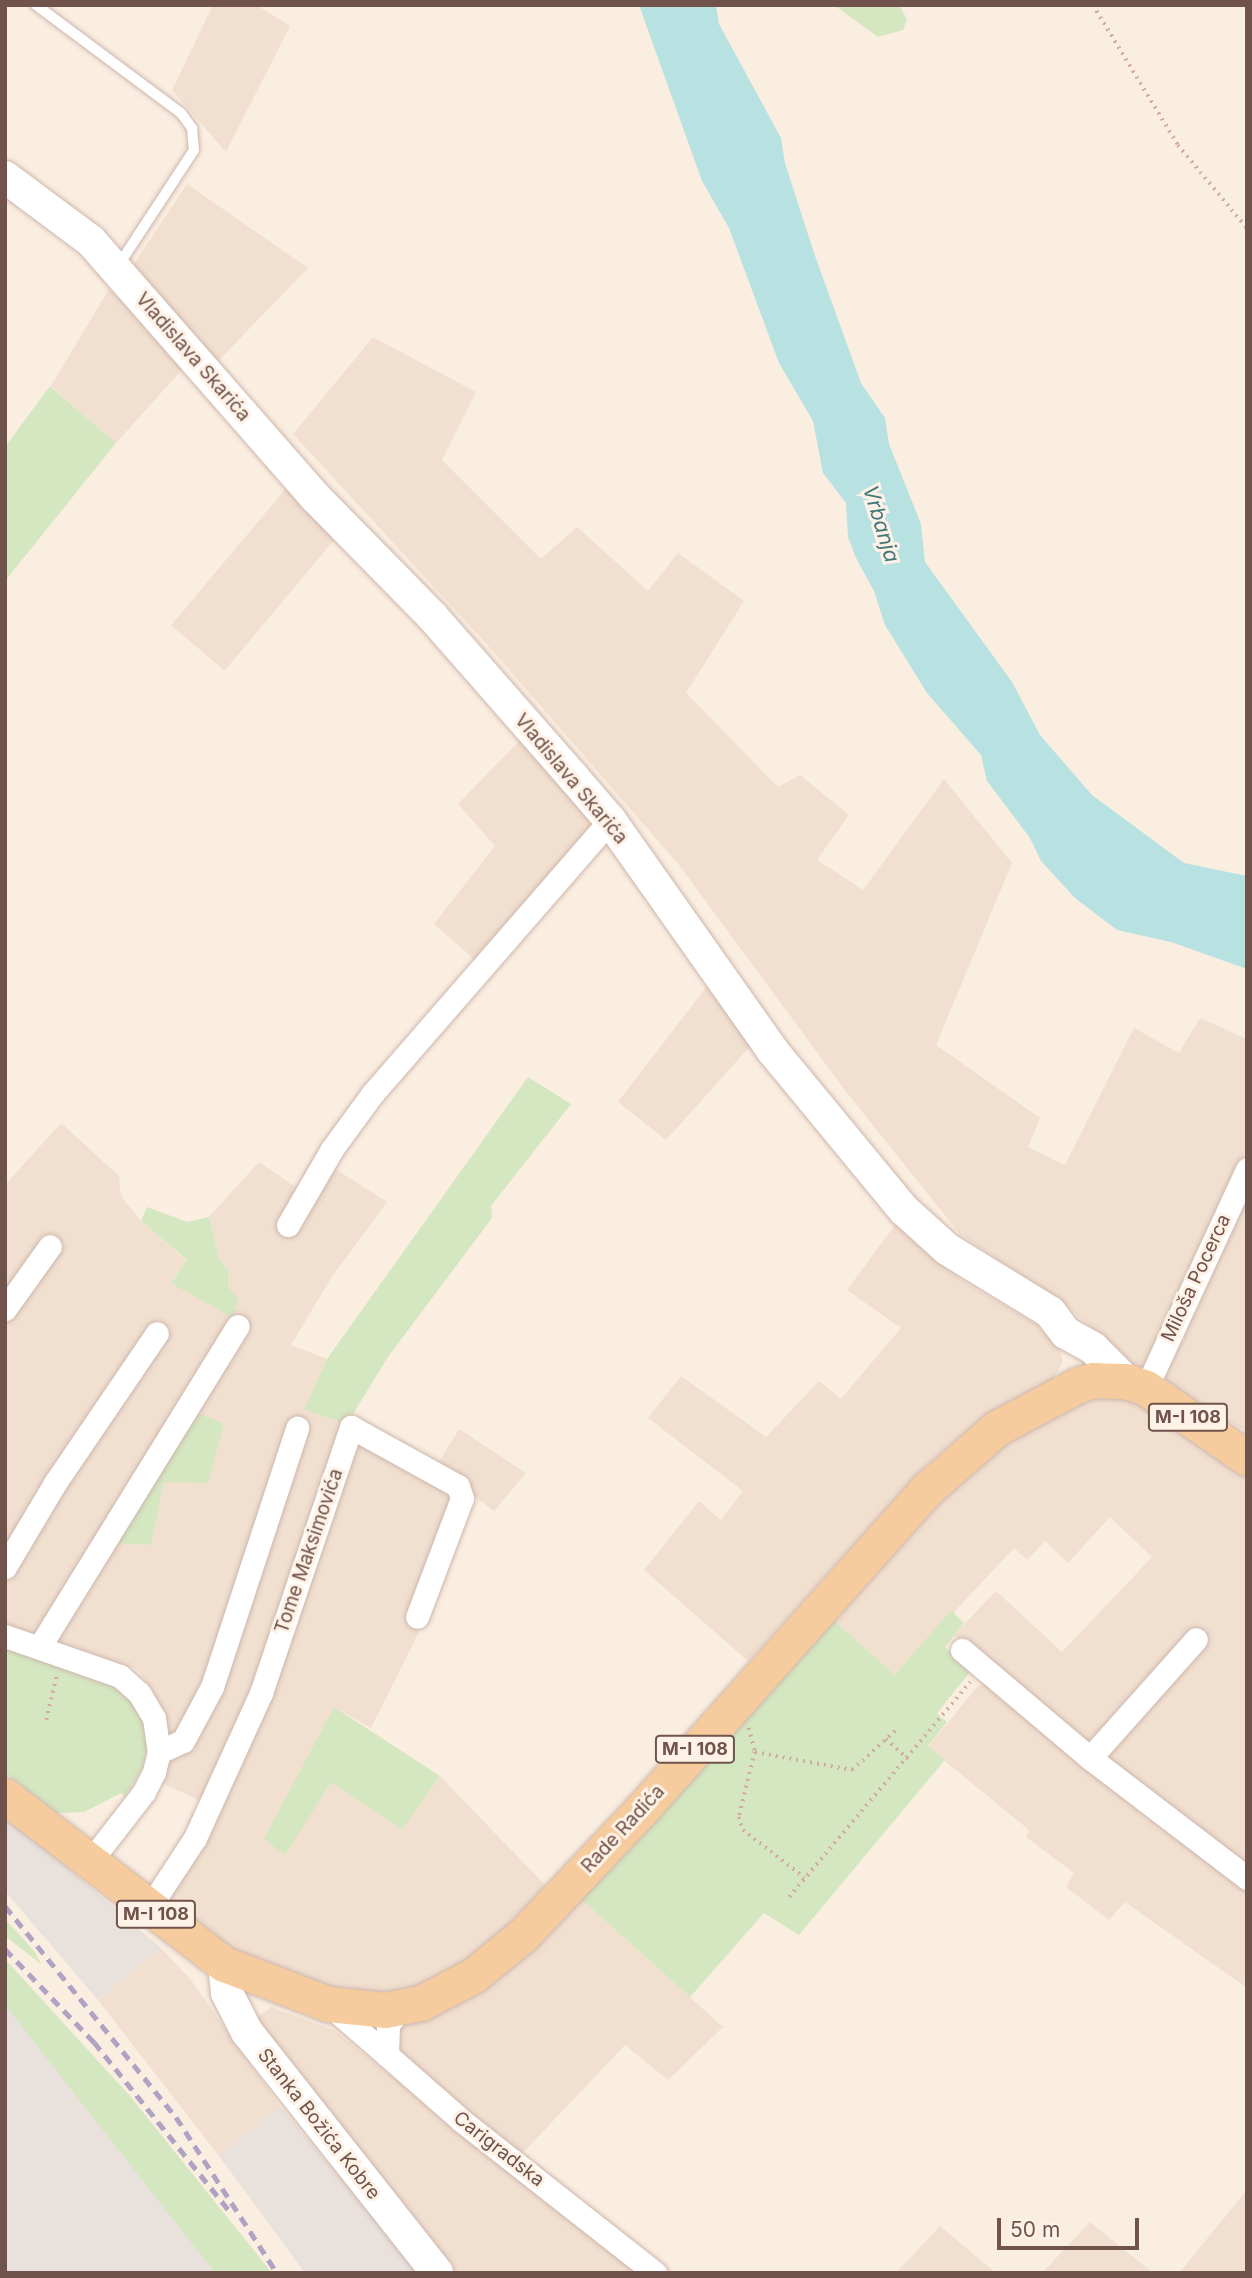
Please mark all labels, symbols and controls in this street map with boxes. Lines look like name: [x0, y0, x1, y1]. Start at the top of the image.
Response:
street label: Vladislava Skarića: [131, 288, 255, 426]
water label: Vrbanja: [857, 483, 905, 565]
street label: Vladislava Skarića: [510, 709, 632, 849]
street label: Miloša Pocerca: [1157, 1211, 1235, 1345]
road number: M-I 108: [1148, 1402, 1228, 1432]
street label: Tome Maksimovića: [270, 1466, 348, 1636]
road number: M-I 108: [655, 1734, 735, 1764]
street label: Rade Radića: [577, 1780, 669, 1878]
road number: M-I 108: [116, 1900, 196, 1928]
street label: Stanka Božića Kobre: [253, 2044, 385, 2204]
street label: Carigradska: [449, 2107, 549, 2191]
scale bar: [1000, 2204, 1142, 2248]
text: 50 m: [1010, 2217, 1060, 2242]

